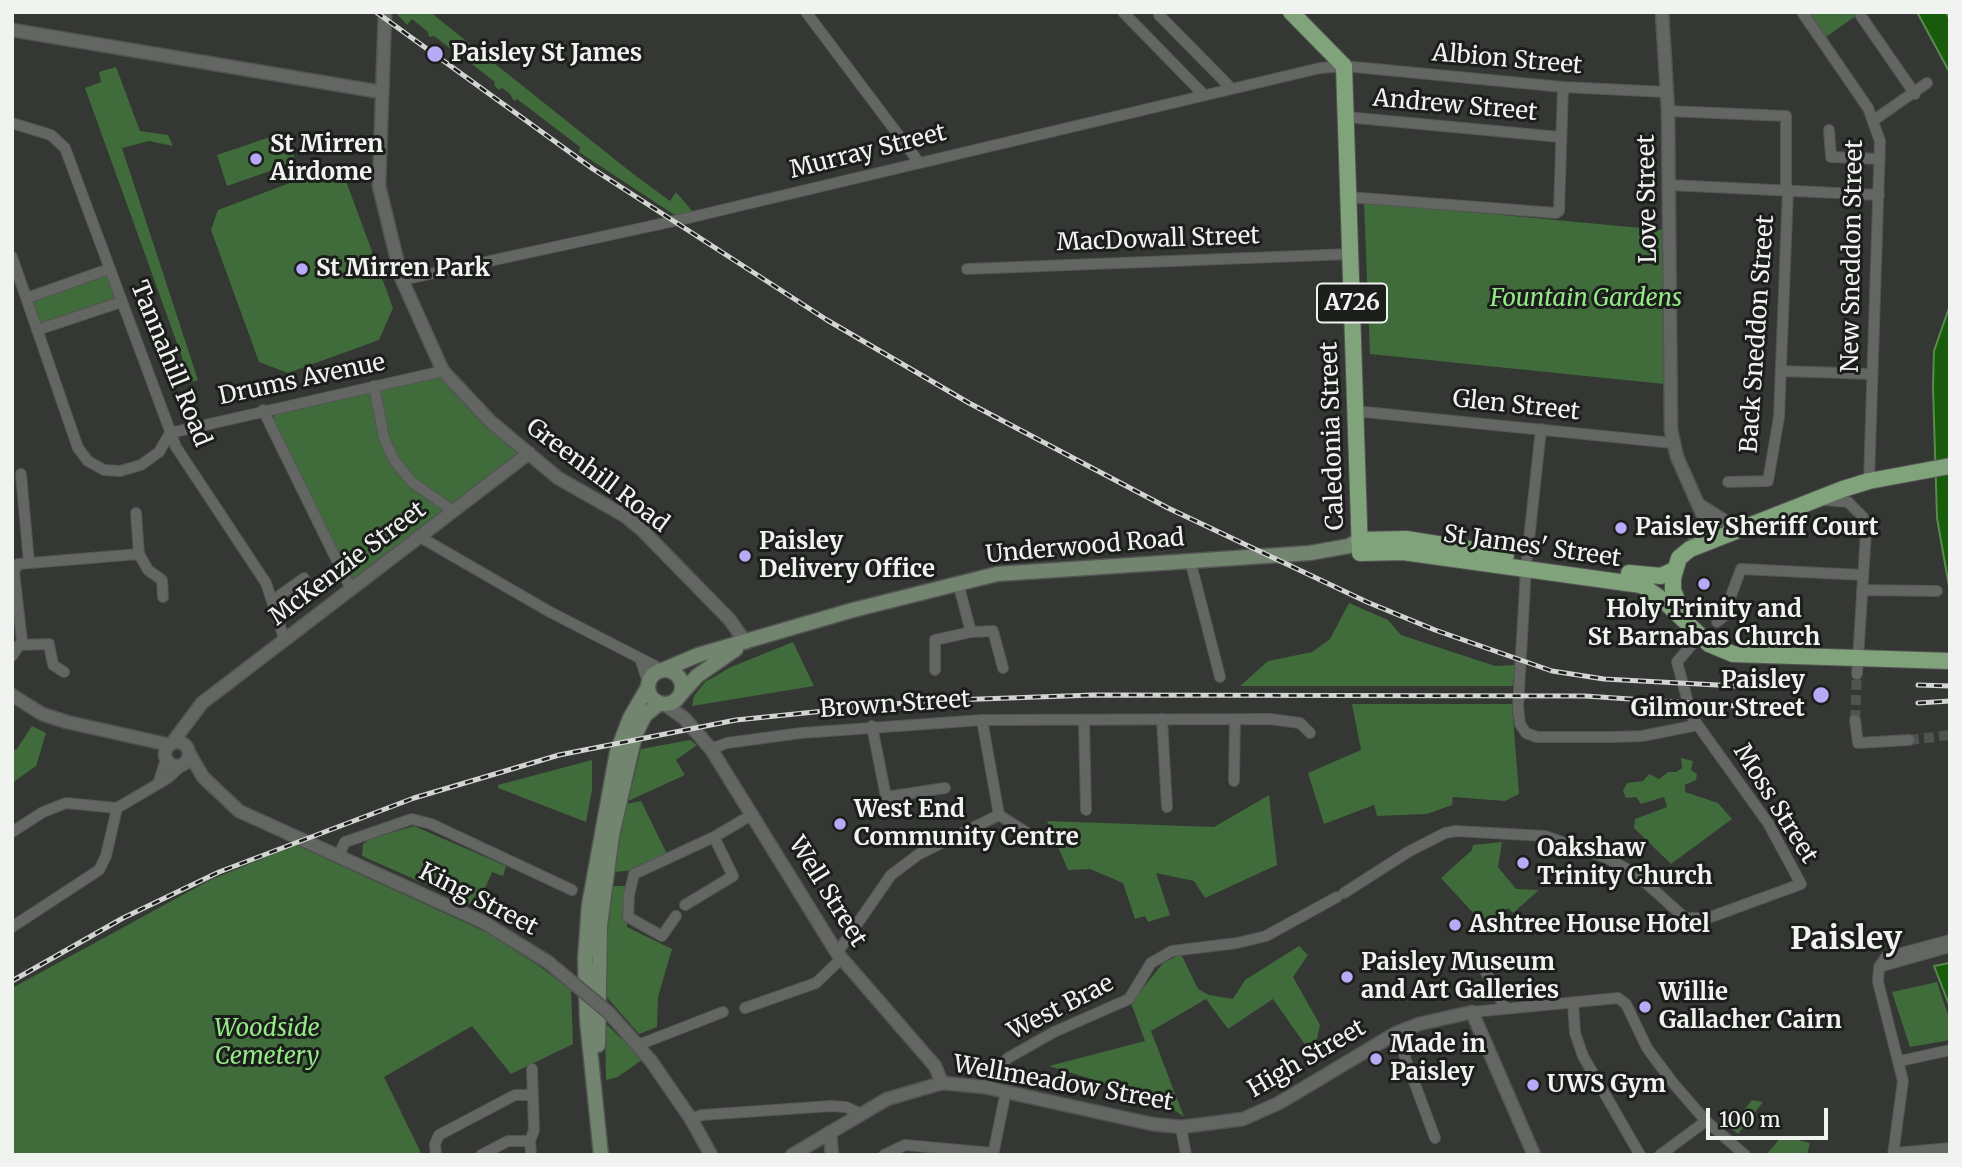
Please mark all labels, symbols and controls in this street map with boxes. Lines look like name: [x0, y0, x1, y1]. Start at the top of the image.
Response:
street label: Albion Street: [1431, 39, 1583, 81]
place label: Paisley St James: [451, 40, 642, 68]
marker: Paisley St James: [425, 44, 445, 64]
street label: Andrew Street: [1372, 84, 1538, 128]
street label: Murray Street: [787, 119, 949, 185]
place label: St Mirren Airdome: [270, 131, 383, 187]
street label: Love Street: [1632, 134, 1664, 264]
street label: New Sneddon Street: [1837, 139, 1869, 373]
marker: St Mirren Airdome: [248, 151, 264, 167]
street label: Back Sneddon Street: [1735, 214, 1781, 454]
street label: MacDowall Street: [1056, 222, 1260, 258]
place label: St Mirren Park: [316, 255, 490, 283]
marker: St Mirren Park: [294, 261, 310, 277]
street label: Tannahill Road: [124, 277, 216, 451]
road number: A726: [1317, 284, 1387, 322]
park label: Fountain Gardens: [1490, 285, 1682, 313]
street label: Caledonia Street: [1315, 341, 1351, 531]
street label: Drums Avenue: [216, 348, 388, 412]
street label: Glen Street: [1451, 385, 1581, 427]
street label: Greenhill Road: [520, 413, 674, 539]
street label: McKenzie Street: [264, 496, 432, 632]
place label: Paisley Sheriff Court: [1635, 514, 1878, 542]
street label: St James' Street: [1441, 520, 1623, 574]
marker: Paisley Sheriff Court: [1613, 520, 1629, 536]
street label: Underwood Road: [984, 524, 1186, 570]
place label: Paisley Delivery Office: [759, 528, 935, 584]
marker: Paisley Delivery Office: [737, 548, 753, 564]
marker: Holy Trinity and St Barnabas Church: [1696, 576, 1712, 592]
place label: Holy Trinity and St Barnabas Church: [1588, 596, 1820, 652]
place label: Paisley Gilmour Street: [1631, 667, 1805, 723]
street label: Brown Street: [819, 685, 971, 725]
marker: Paisley Gilmour Street: [1811, 685, 1831, 705]
street label: Moss Street: [1727, 739, 1823, 869]
place label: West End Community Centre: [854, 796, 1079, 852]
marker: West End Community Centre: [832, 816, 848, 832]
street label: Well Street: [782, 832, 872, 952]
place label: Oakshaw Trinity Church: [1537, 835, 1713, 891]
marker: Oakshaw Trinity Church: [1515, 855, 1531, 871]
street label: King Street: [414, 858, 542, 942]
place label: Ashtree House Hotel: [1469, 911, 1710, 939]
marker: Ashtree House Hotel: [1447, 917, 1463, 933]
district label: Paisley: [1790, 921, 1902, 959]
place label: Paisley Museum and Art Galleries: [1361, 949, 1559, 1005]
street label: West Brae: [1003, 969, 1119, 1047]
marker: Paisley Museum and Art Galleries: [1339, 969, 1355, 985]
place label: Willie Gallacher Cairn: [1659, 979, 1842, 1035]
marker: Willie Gallacher Cairn: [1637, 999, 1653, 1015]
street label: High Street: [1243, 1014, 1371, 1104]
park label: Woodside Cemetery: [214, 1015, 320, 1071]
place label: Made in Paisley: [1390, 1031, 1486, 1087]
street label: Wellmeadow Street: [951, 1050, 1175, 1118]
marker: Made in Paisley: [1368, 1051, 1384, 1067]
place label: UWS Gym: [1547, 1071, 1666, 1099]
marker: UWS Gym: [1525, 1077, 1541, 1093]
scale bar: [1710, 1094, 1832, 1138]
text: 100 m: [1719, 1106, 1781, 1133]

